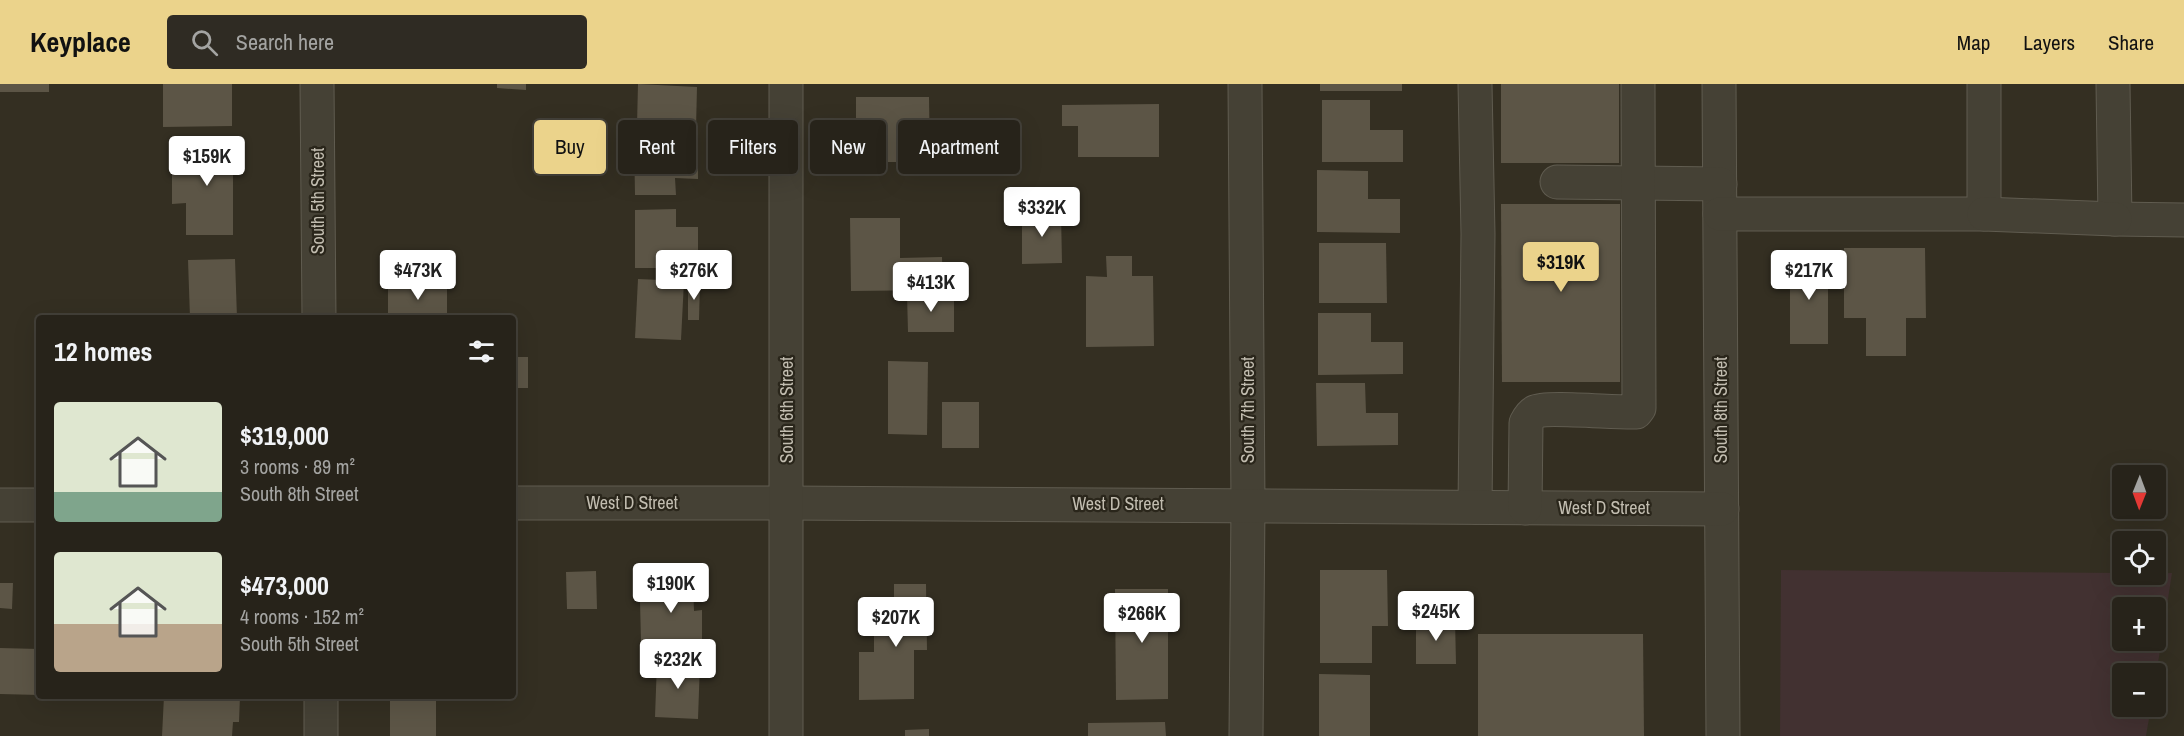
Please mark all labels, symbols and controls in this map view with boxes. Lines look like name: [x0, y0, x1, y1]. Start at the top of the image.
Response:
search box: [167, 15, 587, 69]
text: Keyplace: [30, 23, 131, 61]
icon: search: [188, 26, 221, 59]
text: Search here: [236, 27, 334, 57]
text: Map: [1957, 28, 1990, 57]
text: Layers: [2023, 28, 2075, 57]
text: Share: [2108, 28, 2154, 57]
chip: Buy: [534, 120, 606, 174]
chip: Rent: [618, 120, 696, 174]
chip: Filters: [708, 120, 798, 174]
chip: New: [810, 120, 886, 174]
chip: Apartment: [898, 120, 1020, 174]
pin: $159K: [165, 136, 249, 187]
text: $159K: [183, 142, 231, 169]
street label: South 5th Street: [305, 148, 330, 254]
pin: $332K: [1000, 187, 1084, 238]
text: $332K: [1018, 193, 1066, 220]
pin: $319K: [1519, 242, 1603, 293]
text: $319K: [1537, 248, 1585, 275]
pin: $473K: [376, 250, 460, 301]
pin: $276K: [652, 250, 736, 301]
pin: $217K: [1767, 250, 1851, 301]
text: $473K: [394, 256, 442, 283]
text: $276K: [670, 256, 718, 283]
text: $217K: [1785, 256, 1833, 283]
pin: $413K: [889, 262, 973, 313]
text: $413K: [907, 268, 955, 295]
text: 12 homes: [54, 334, 152, 369]
icon: filters: [465, 335, 498, 368]
street label: South 6th Street: [774, 357, 799, 463]
street label: South 7th Street: [1235, 357, 1260, 463]
street label: South 8th Street: [1708, 357, 1733, 463]
text: $319,000: [240, 418, 329, 453]
icon: home: [102, 426, 174, 498]
text: 3 rooms · 89 m²: [240, 453, 355, 480]
north arrow: [2112, 465, 2166, 519]
map controls: [2112, 465, 2166, 717]
text: South 8th Street: [240, 480, 359, 507]
street label: West D Street: [586, 490, 678, 515]
street label: West D Street: [1072, 491, 1164, 516]
street label: West D Street: [1558, 495, 1650, 520]
button: locate: [2112, 531, 2166, 585]
pin: $190K: [629, 563, 713, 614]
text: $473,000: [240, 568, 329, 603]
text: $190K: [647, 569, 695, 596]
icon: home: [102, 576, 174, 648]
pin: $245K: [1394, 591, 1478, 642]
pin: $266K: [1100, 593, 1184, 644]
pin: $207K: [854, 597, 938, 648]
text: $245K: [1412, 597, 1460, 624]
button: +: [2112, 597, 2166, 651]
text: $266K: [1118, 599, 1166, 626]
text: 4 rooms · 152 m²: [240, 603, 364, 630]
text: $207K: [872, 603, 920, 630]
text: South 5th Street: [240, 630, 359, 657]
pin: $232K: [636, 639, 720, 690]
text: $232K: [654, 645, 702, 672]
button: −: [2112, 663, 2166, 717]

